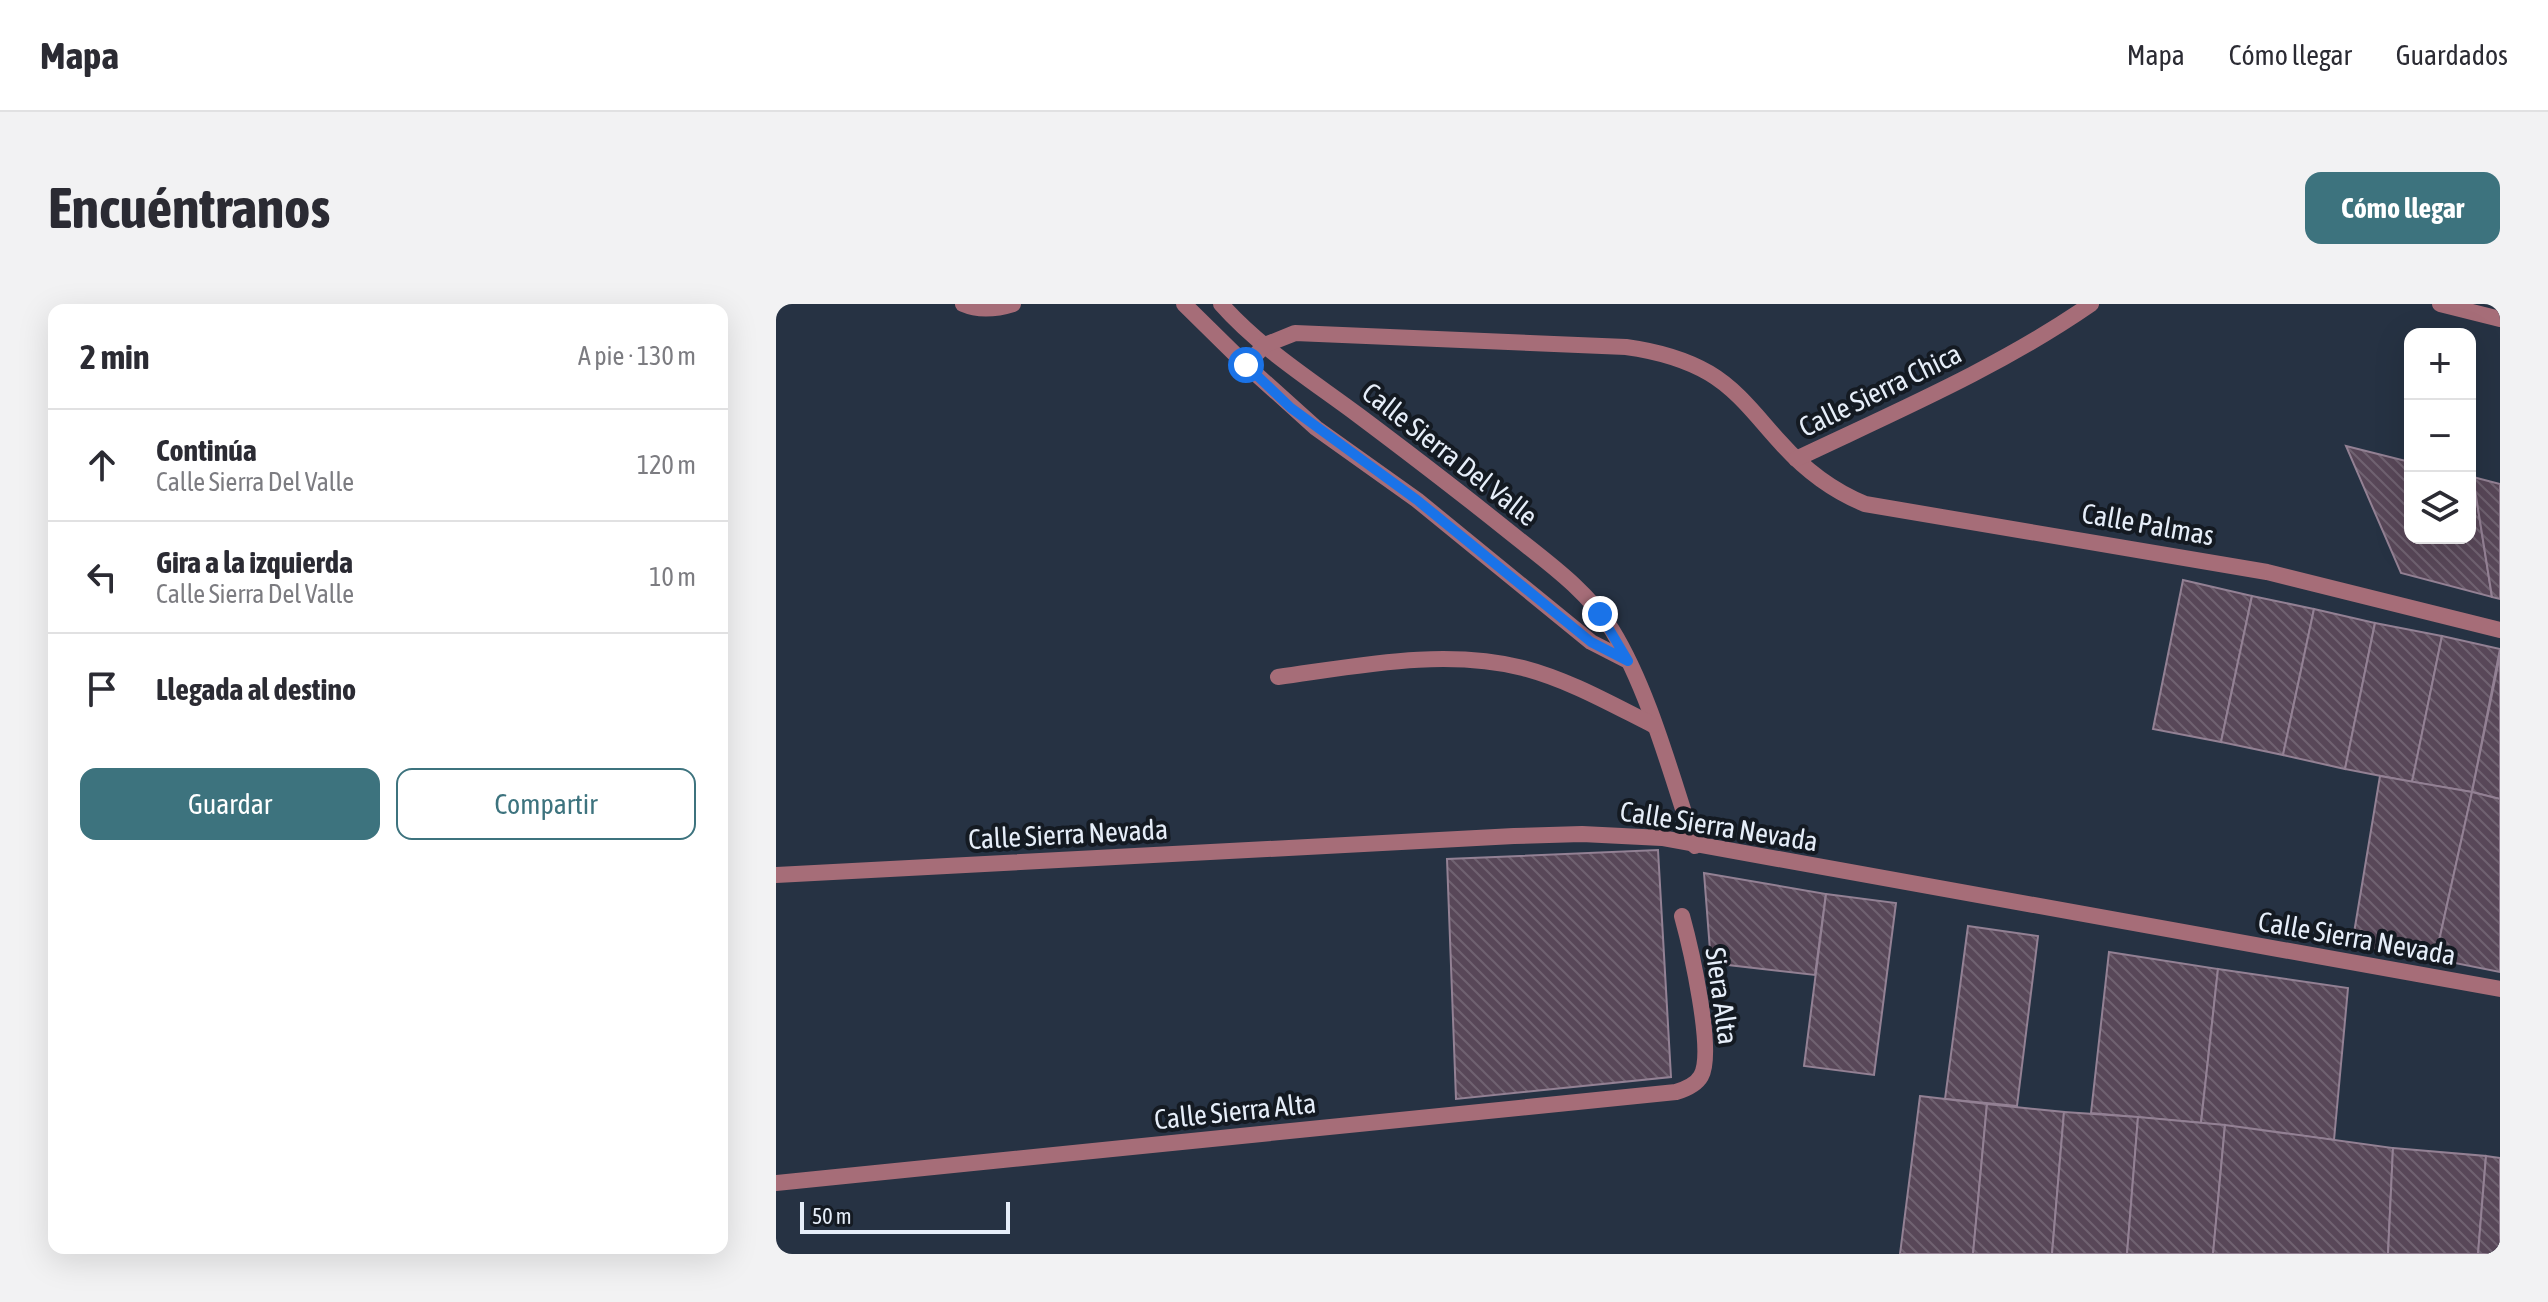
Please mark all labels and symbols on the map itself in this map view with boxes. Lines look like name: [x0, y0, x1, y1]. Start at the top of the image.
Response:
street label: Calle Sierra Chica: [1794, 337, 1966, 443]
route start: [1228, 347, 1264, 383]
street label: Calle Sierra Del Valle: [1356, 376, 1544, 532]
street label: Calle Palmas: [2080, 497, 2216, 551]
route end: [1582, 596, 1618, 632]
street label: Calle Sierra Nevada: [1618, 795, 1820, 857]
street label: Calle Sierra Nevada: [967, 813, 1169, 855]
street label: Calle Sierra Nevada: [2256, 905, 2458, 971]
street label: Siera Alta: [1699, 945, 1745, 1047]
street label: Calle Sierra Alta: [1152, 1087, 1318, 1135]
scale bar: [800, 1198, 1010, 1234]

